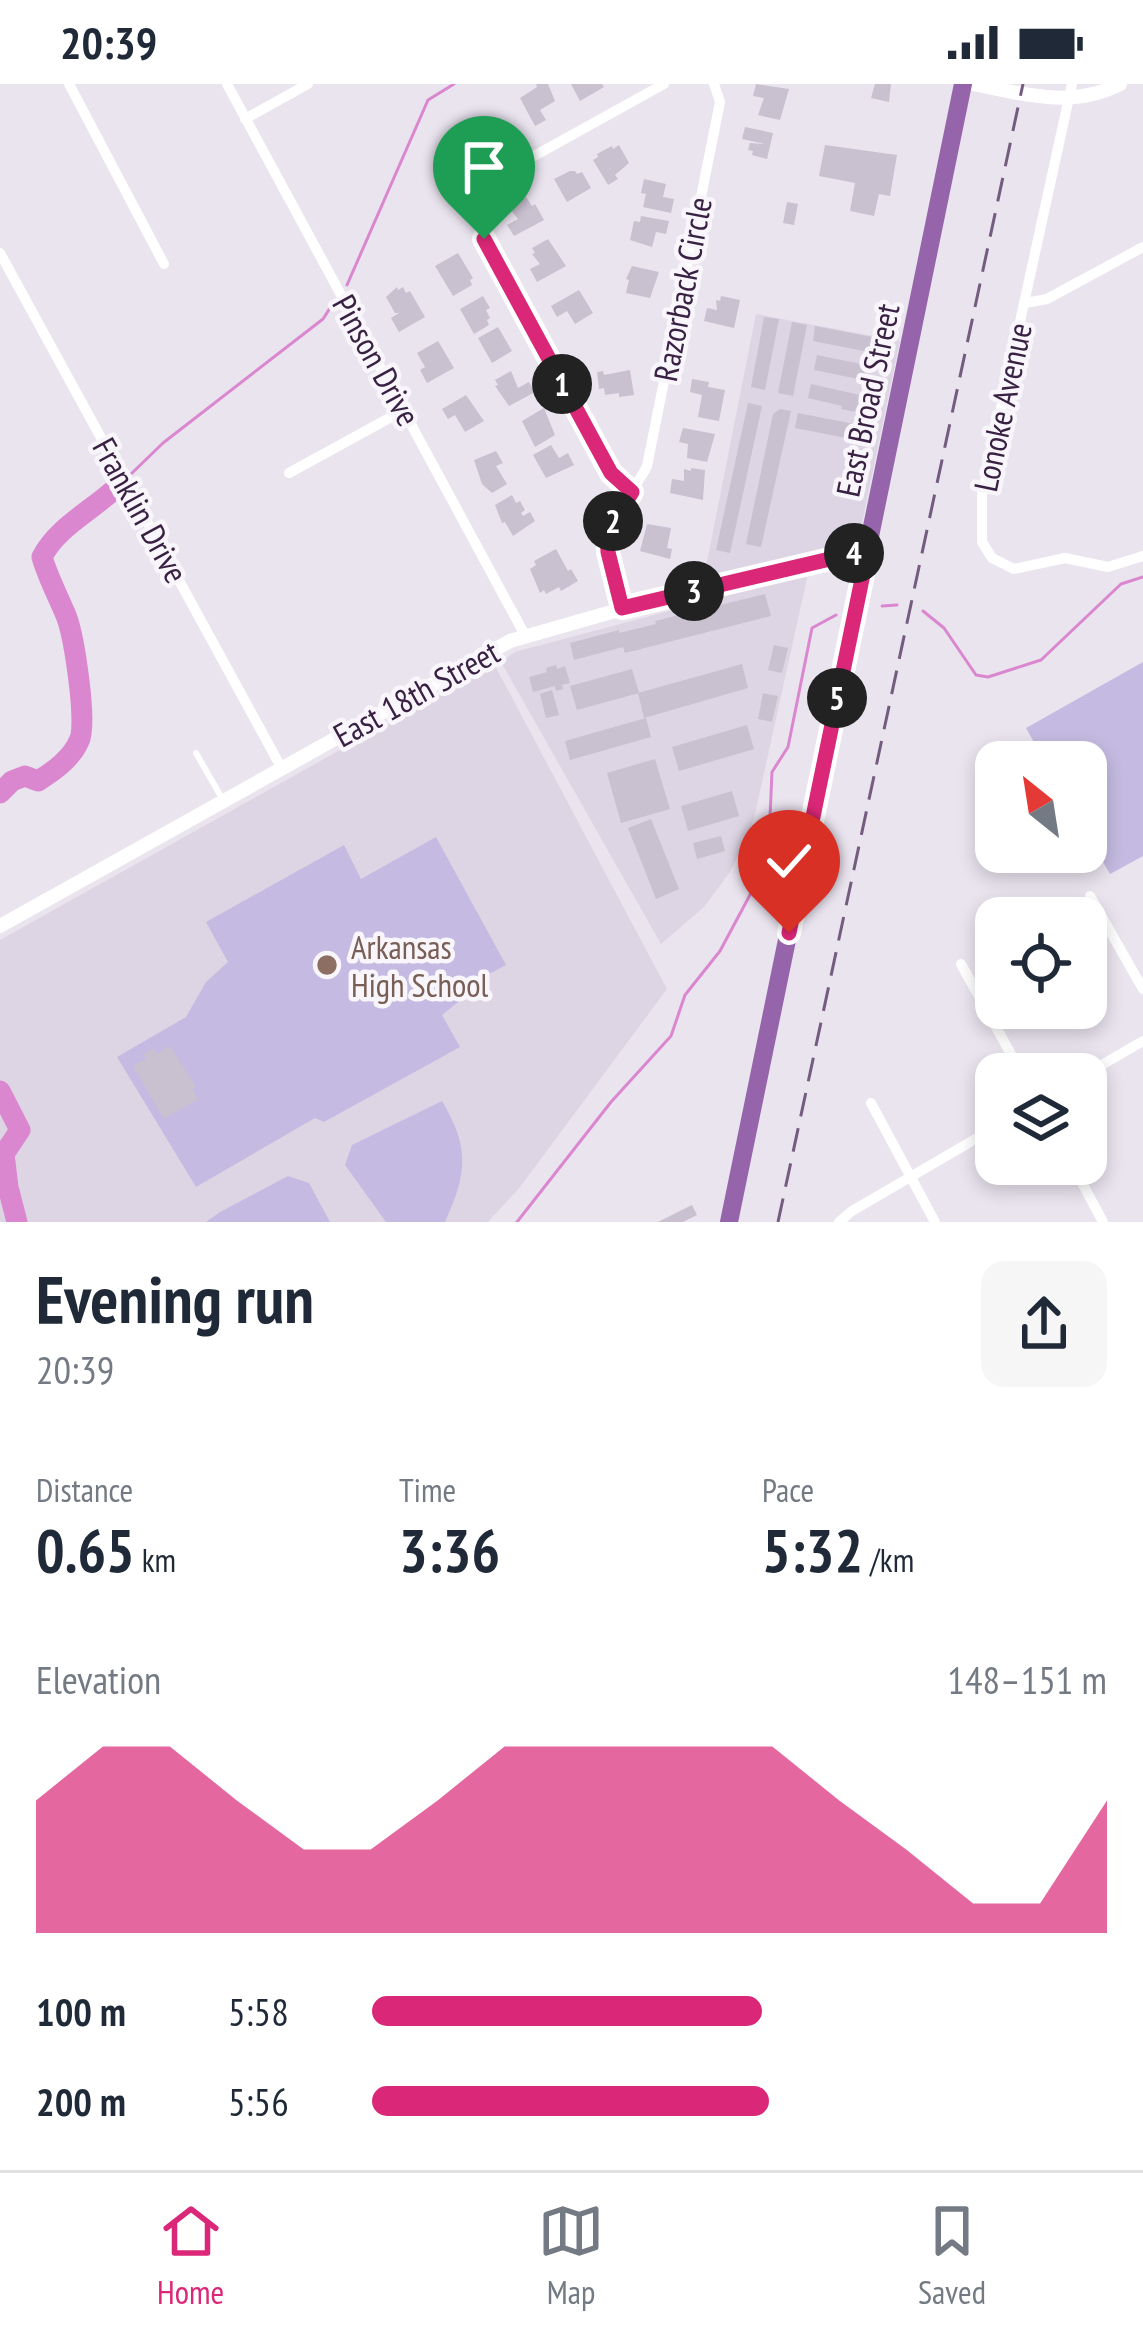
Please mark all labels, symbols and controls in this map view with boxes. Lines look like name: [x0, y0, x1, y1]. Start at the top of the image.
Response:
text: 20:39: [60, 13, 157, 71]
pin: [433, 116, 535, 239]
icon: arrive: [451, 134, 517, 200]
street label: Razorback Circle: [643, 193, 721, 385]
street label: Pinson Drive: [323, 287, 431, 433]
street label: East Broad Street: [826, 300, 908, 500]
street label: Lonoke Avenue: [963, 319, 1041, 495]
pin: 1: [532, 354, 592, 414]
text: 1: [554, 362, 570, 405]
street label: Franklin Drive: [84, 430, 198, 590]
pin: 2: [583, 491, 643, 551]
text: 2: [605, 499, 621, 542]
pin: 4: [824, 523, 884, 583]
text: 4: [846, 531, 862, 574]
pin: 3: [664, 561, 724, 621]
text: 3: [686, 569, 702, 612]
street label: East 18th Street: [325, 630, 507, 756]
pin: 5: [807, 668, 867, 728]
text: 5: [829, 676, 845, 719]
north arrow: [975, 741, 1107, 873]
map controls: [975, 741, 1107, 1185]
pin: [738, 810, 840, 933]
icon: check: [756, 828, 822, 894]
button: locate: [975, 897, 1107, 1029]
place label: Arkansas High School: [351, 925, 489, 1006]
marker: Arkansas High School: [314, 952, 340, 978]
button: layers: [975, 1053, 1107, 1185]
text: Evening run: [36, 1256, 314, 1341]
button: share: [981, 1261, 1107, 1387]
text: 20:39: [36, 1344, 114, 1395]
text: Distance: [36, 1468, 133, 1511]
text: Time: [399, 1468, 456, 1511]
text: Pace: [762, 1468, 814, 1511]
text: 0.65: [36, 1511, 135, 1589]
text: 3:36: [399, 1511, 500, 1589]
text: 5:32: [762, 1511, 863, 1589]
text: km: [135, 1538, 176, 1581]
text: /km: [863, 1538, 914, 1581]
text: Elevation: [36, 1654, 161, 1705]
text: 148–151 m: [947, 1654, 1107, 1705]
text: 100 m: [36, 1986, 126, 2037]
text: 5:58: [228, 1986, 289, 2037]
text: 200 m: [36, 2076, 126, 2127]
text: 5:56: [228, 2076, 289, 2127]
tab: Home: [157, 2198, 224, 2313]
tab: Map: [538, 2198, 604, 2313]
tab: Saved: [918, 2198, 986, 2313]

